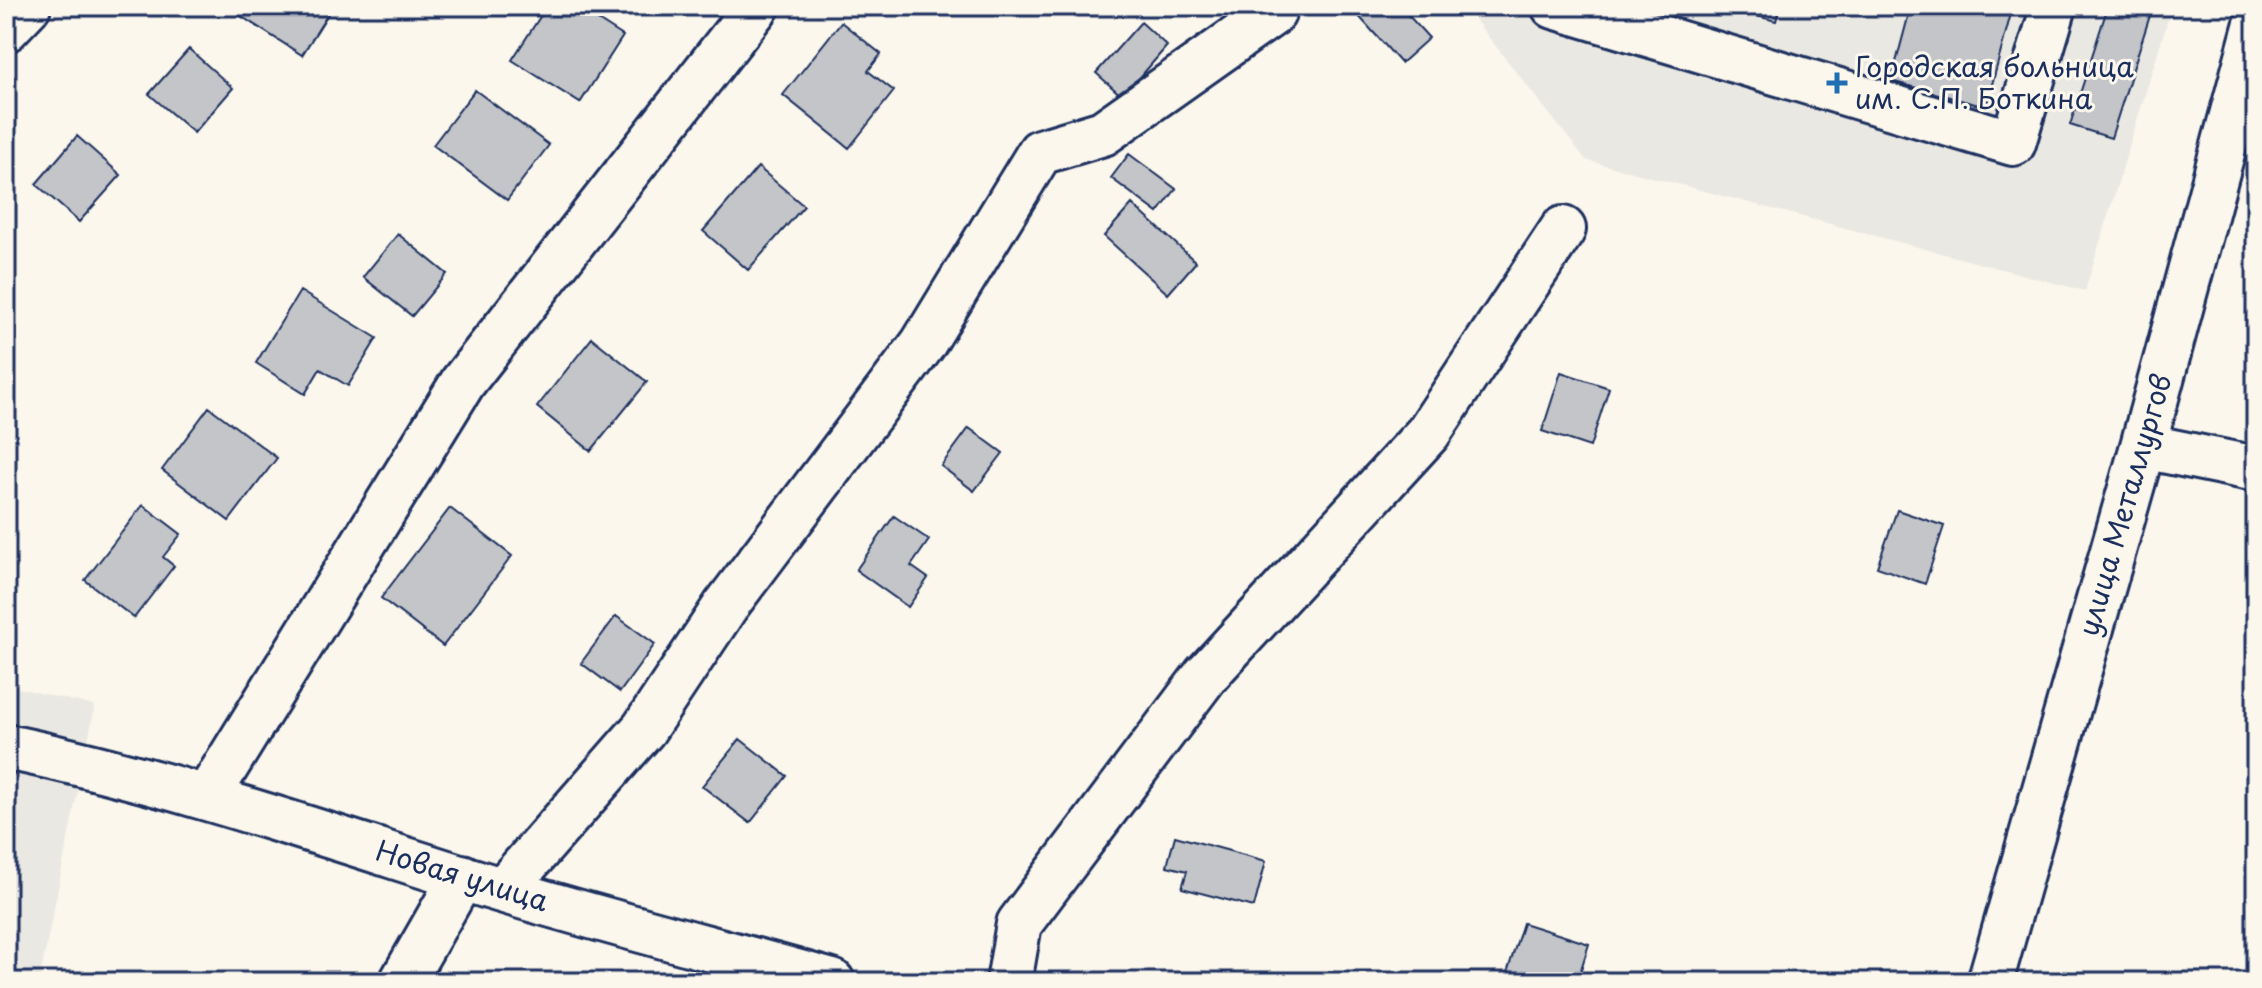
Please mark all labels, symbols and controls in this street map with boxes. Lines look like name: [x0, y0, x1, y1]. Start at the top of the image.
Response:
place label: Городская больница им. С.П. Боткина: [1855, 44, 2134, 119]
marker: Городская больница им. С.П. Боткина: [1826, 72, 1848, 94]
street label: улица Металлургов: [2066, 368, 2182, 641]
street label: Новая улица: [371, 828, 554, 921]

